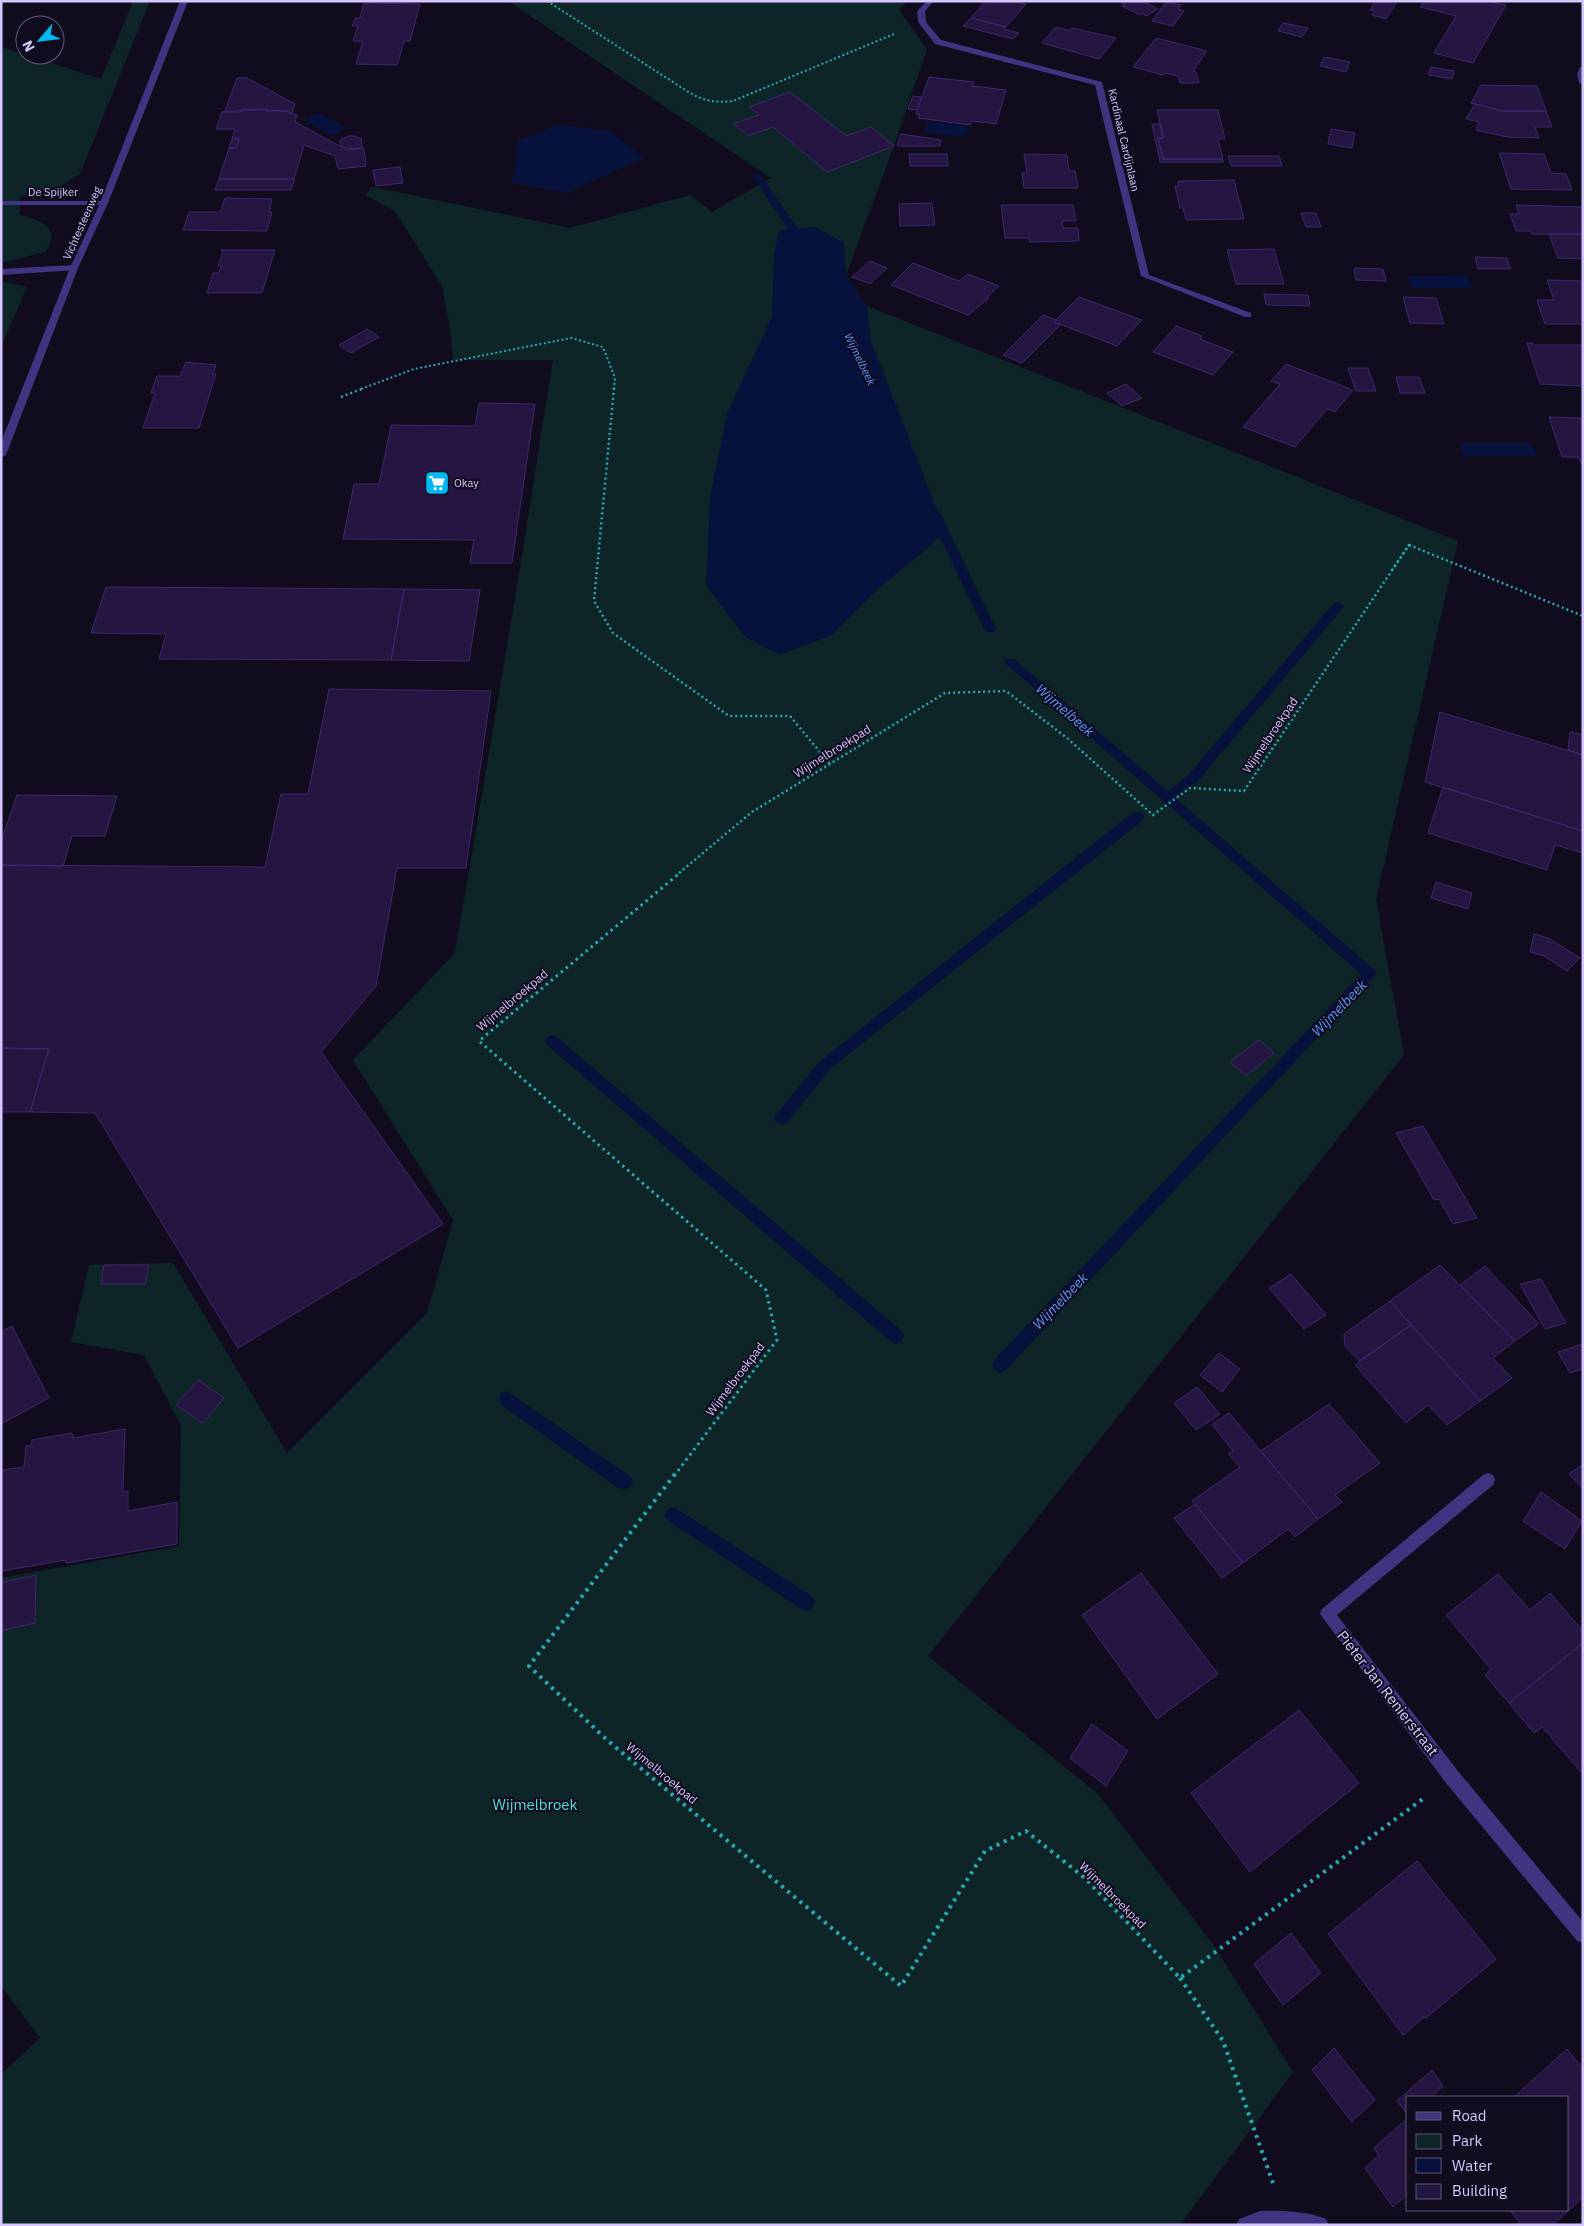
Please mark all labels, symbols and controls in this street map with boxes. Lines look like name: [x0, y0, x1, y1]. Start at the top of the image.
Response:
north arrow: [15, 15, 65, 65]
text: N: [18, 37, 39, 55]
street label: Kardinaal Cardijnlaan: [1105, 87, 1143, 193]
street label: Vichtesteenweg: [60, 184, 104, 262]
street label: De Spijker: [28, 185, 78, 199]
water label: Wijmelbeek: [841, 331, 879, 388]
supermarket icon: Okay: [424, 470, 450, 496]
place label: Okay: [454, 476, 479, 490]
water label: Wijmelbeek: [1032, 680, 1098, 741]
street label: Wijmelbroekpad: [1239, 694, 1301, 776]
street label: Wijmelbroekpad: [791, 721, 873, 781]
street label: Wijmelbroekpad: [473, 966, 551, 1034]
water label: Wijmelbeek: [1308, 975, 1371, 1040]
water label: Wijmelbeek: [1029, 1268, 1092, 1333]
street label: Wijmelbroekpad: [702, 1339, 768, 1419]
street label: Pieter Jan Renierstraat: [1333, 1626, 1443, 1760]
street label: Wijmelbroekpad: [623, 1739, 701, 1807]
park label: Wijmelbroek: [493, 1795, 578, 1814]
street label: Wijmelbroekpad: [1076, 1858, 1150, 1932]
legend: [1406, 2096, 1569, 2211]
text: Road: [1452, 2106, 1487, 2125]
text: Park: [1452, 2131, 1482, 2150]
text: Water: [1452, 2156, 1493, 2175]
text: Building: [1452, 2181, 1507, 2200]

